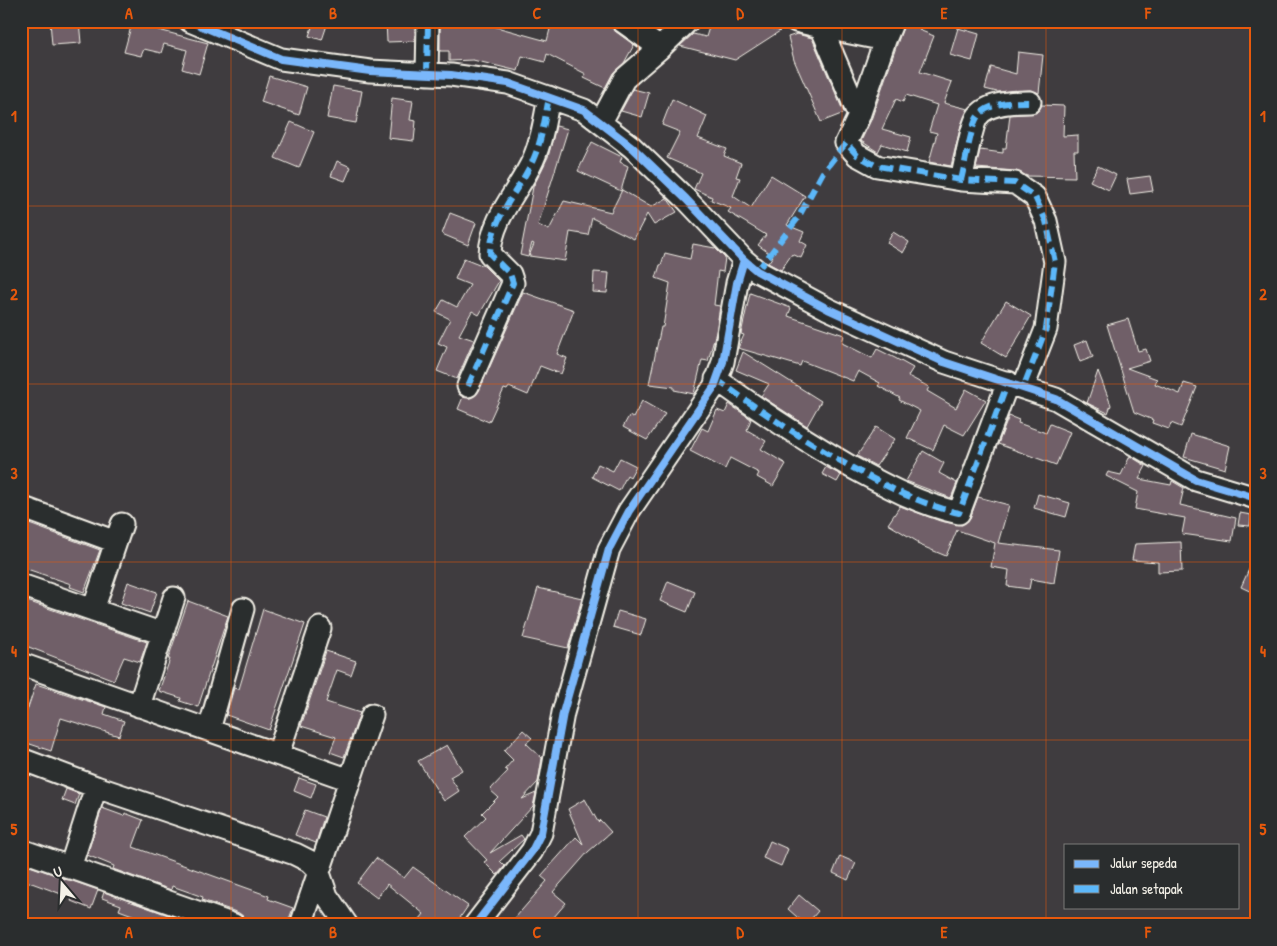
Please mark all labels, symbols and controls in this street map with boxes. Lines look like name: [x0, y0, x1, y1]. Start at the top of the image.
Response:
text: A: [125, 2, 133, 24]
text: B: [329, 2, 337, 24]
text: C: [533, 2, 542, 24]
text: D: [736, 2, 744, 24]
text: E: [940, 2, 948, 24]
text: F: [1144, 2, 1152, 24]
text: 1: [11, 105, 17, 127]
text: 1: [1260, 105, 1266, 127]
text: 2: [10, 283, 18, 305]
text: 2: [1259, 283, 1267, 305]
text: 3: [10, 462, 18, 484]
text: 3: [1259, 462, 1267, 484]
text: 4: [11, 640, 17, 662]
text: 4: [1260, 640, 1266, 662]
text: 5: [11, 818, 18, 840]
text: 5: [1260, 818, 1267, 840]
legend: [1064, 844, 1240, 908]
text: Jalur sepeda: [1110, 852, 1177, 873]
north arrow: [38, 858, 88, 908]
text: U: [51, 861, 65, 881]
text: Jalan setapak: [1110, 878, 1183, 899]
text: A: [125, 921, 133, 943]
text: B: [329, 921, 337, 943]
text: C: [533, 921, 542, 943]
text: D: [736, 921, 744, 943]
text: E: [940, 921, 948, 943]
text: F: [1144, 921, 1152, 943]

